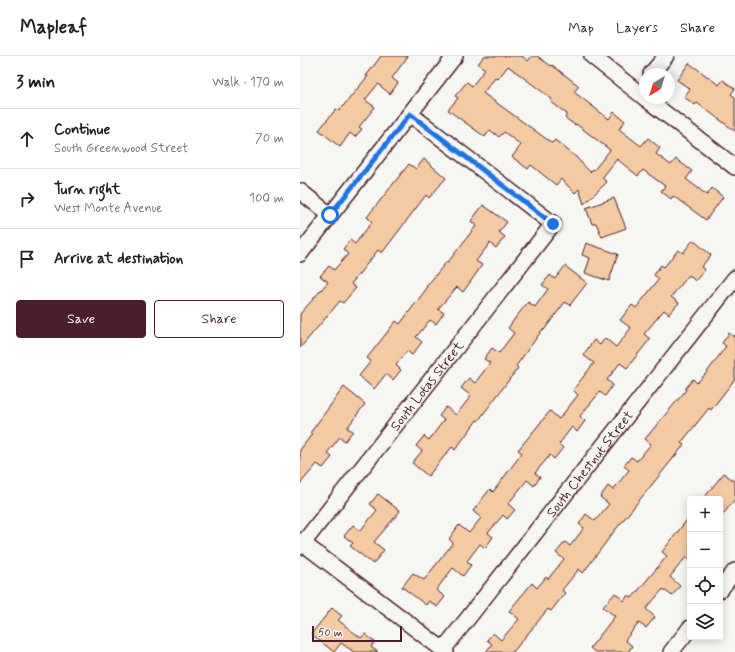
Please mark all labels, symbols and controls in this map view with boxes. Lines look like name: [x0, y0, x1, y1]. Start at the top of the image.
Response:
text: Mapleaf: [20, 15, 87, 40]
text: Map: [568, 19, 594, 37]
text: Layers: [616, 19, 658, 37]
text: Share: [680, 19, 715, 37]
north arrow: [639, 68, 675, 104]
text: 3 min: [16, 71, 55, 93]
text: Walk · 170 m: [212, 74, 284, 91]
text: Continue: [54, 120, 110, 140]
icon: ahead: [16, 128, 38, 150]
text: 70 m: [255, 130, 284, 147]
text: South Greenwood Street: [54, 140, 189, 157]
text: Turn right: [54, 180, 121, 200]
icon: right: [16, 188, 38, 210]
text: 100 m: [249, 190, 284, 207]
text: West Monte Avenue: [54, 200, 162, 217]
route start: [321, 206, 339, 224]
route end: [544, 215, 562, 233]
icon: arrive: [16, 248, 38, 270]
text: Arrive at destination: [54, 249, 183, 269]
button: Save: [16, 300, 146, 338]
button: Share: [154, 300, 284, 338]
street label: South Lotas Street: [386, 337, 468, 435]
street label: South Chestnut Street: [543, 407, 638, 521]
map controls: [687, 496, 723, 640]
button: +: [687, 496, 723, 532]
button: −: [687, 532, 723, 568]
button: locate: [687, 568, 723, 604]
button: layers: [687, 604, 723, 640]
scale bar: [312, 624, 402, 643]
text: 50 m: [318, 626, 343, 640]

